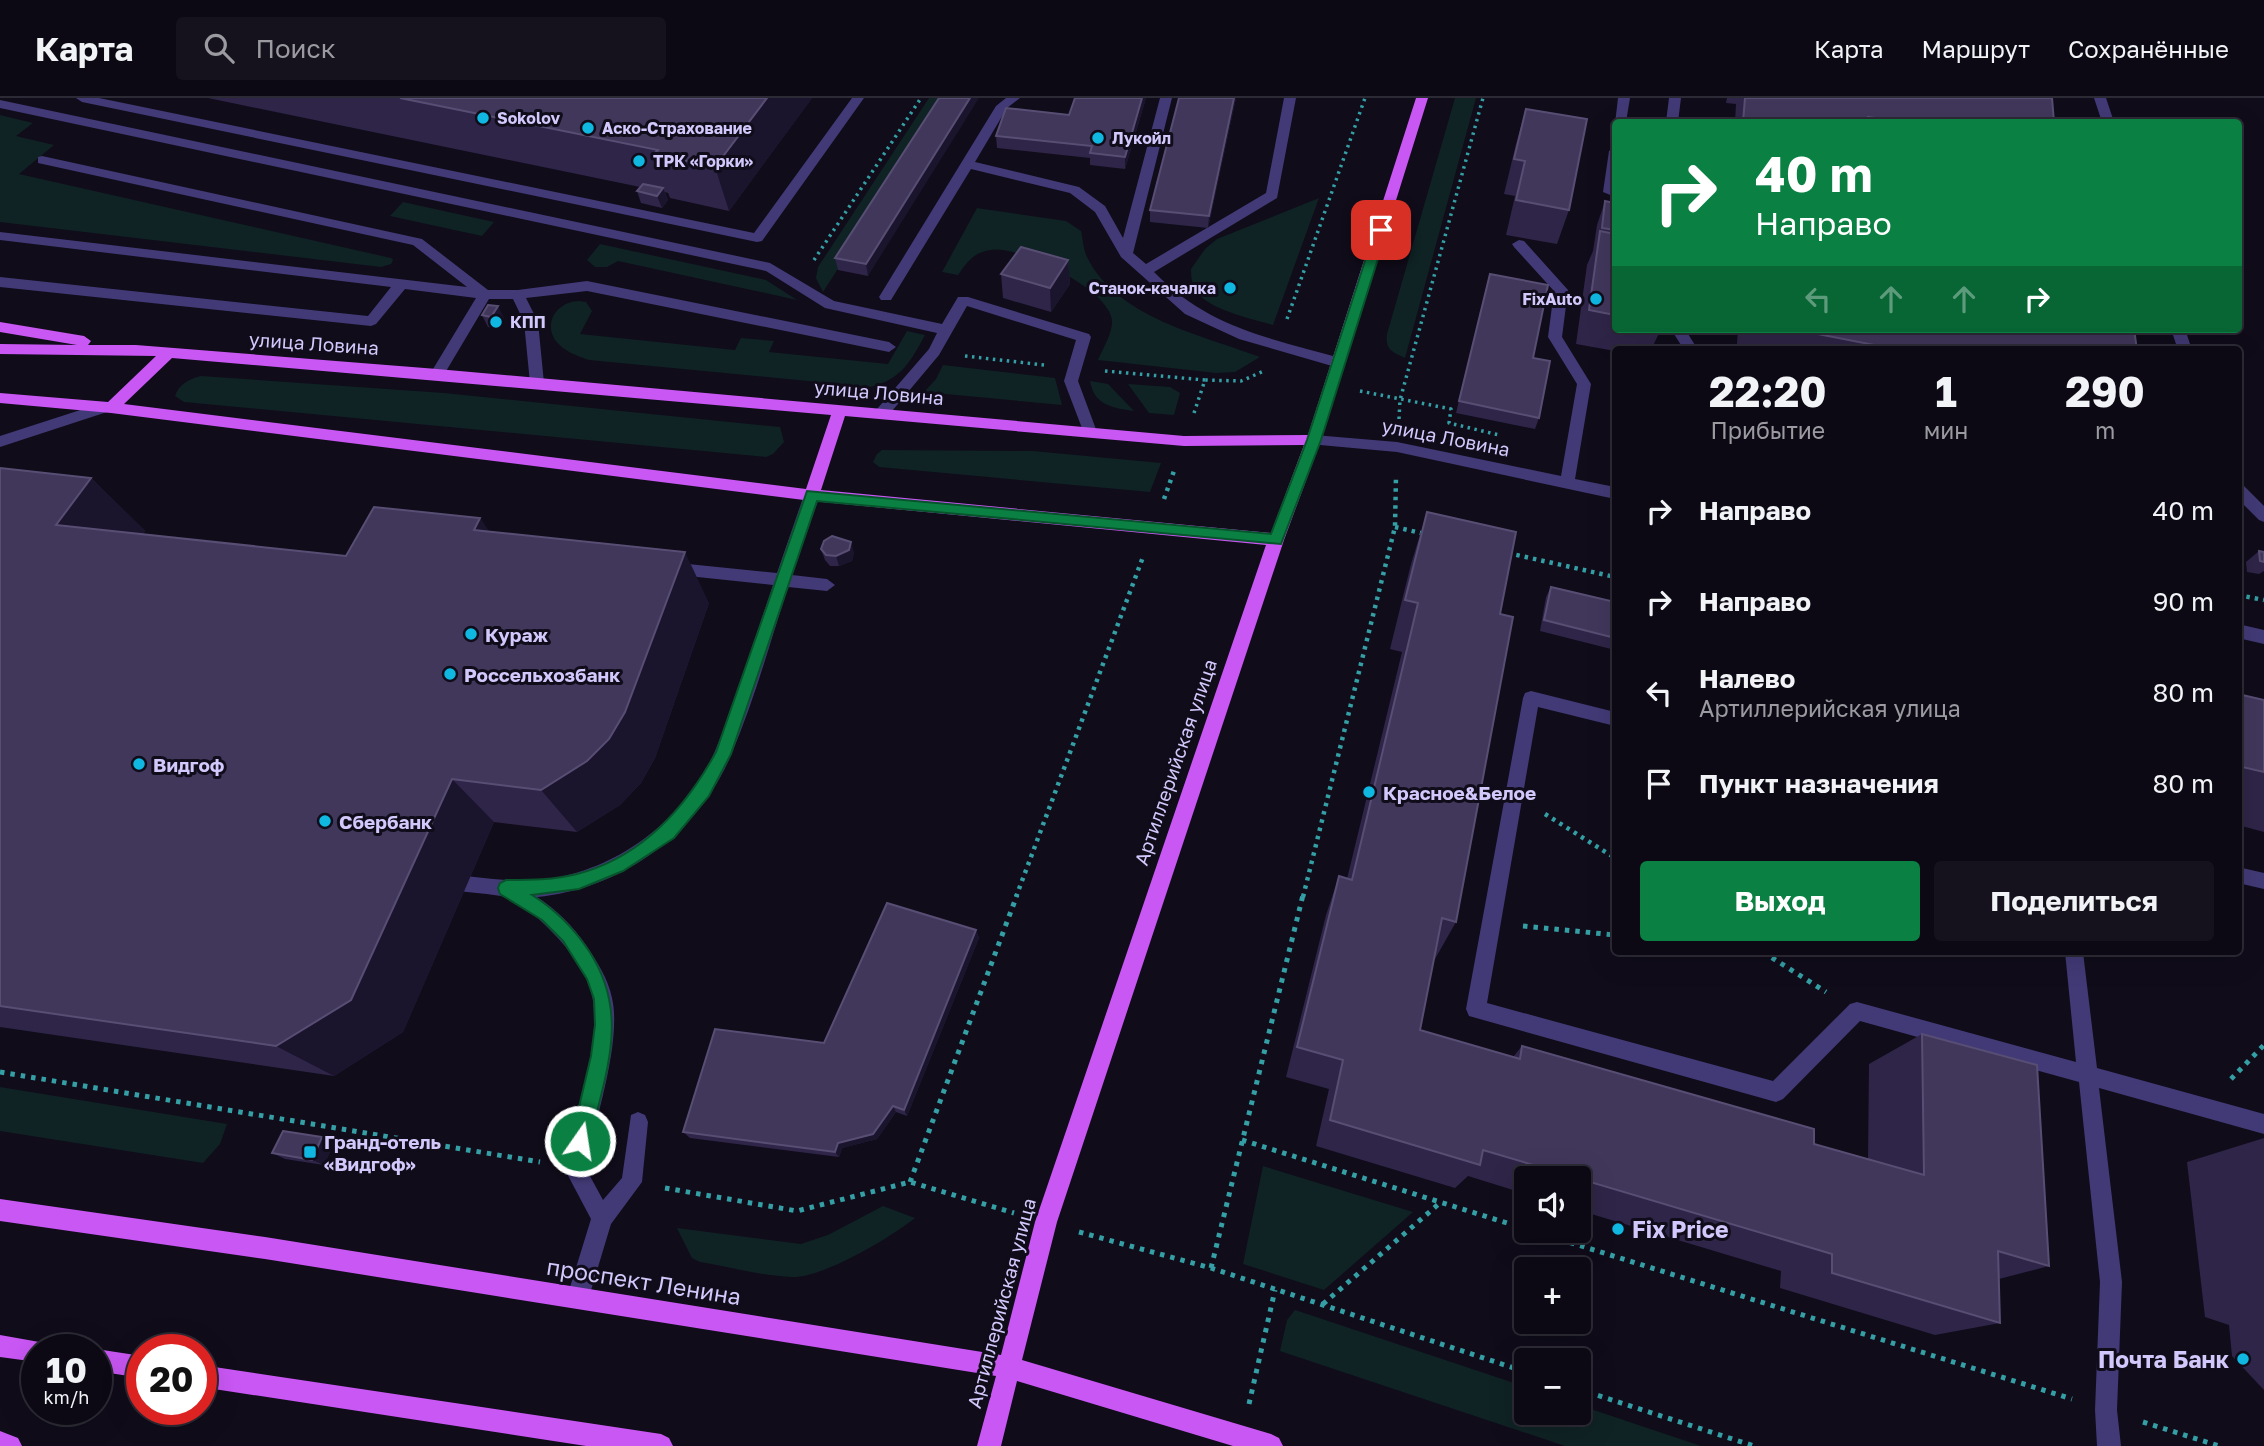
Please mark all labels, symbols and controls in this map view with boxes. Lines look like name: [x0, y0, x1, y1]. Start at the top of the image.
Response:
search box: [176, 17, 666, 80]
text: Карта: [35, 29, 134, 68]
icon: search: [200, 29, 238, 67]
text: Поиск: [256, 33, 336, 64]
text: Карта: [1814, 34, 1884, 63]
text: Маршрут: [1922, 34, 2030, 63]
text: Сохранённые: [2068, 34, 2229, 63]
place label: Sokolov: [497, 108, 560, 128]
marker: Sokolov: [475, 110, 491, 126]
place label: Аско-Страхование: [602, 118, 752, 138]
marker: Аско-Страхование: [580, 120, 596, 136]
place label: Лукойл: [1112, 128, 1171, 148]
marker: Лукойл: [1090, 130, 1106, 146]
text: 40 m: [1755, 144, 1873, 203]
icon: right: [1640, 147, 1731, 238]
place label: ТРК «Горки»: [653, 151, 754, 171]
marker: ТРК «Горки»: [631, 153, 647, 169]
pin: [1351, 200, 1411, 260]
text: Направо: [1755, 204, 1892, 242]
icon: arrive: [1362, 211, 1400, 249]
place label: Станок-качалка: [1088, 278, 1216, 298]
marker: Станок-качалка: [1222, 280, 1238, 296]
icon: left: [1799, 280, 1837, 318]
icon: ahead: [1872, 280, 1910, 318]
icon: ahead: [1945, 280, 1983, 318]
icon: right: [2018, 280, 2056, 318]
place label: FixAuto: [1522, 289, 1582, 309]
marker: FixAuto: [1588, 291, 1604, 307]
place label: КПП: [510, 312, 546, 332]
marker: КПП: [488, 314, 504, 330]
street label: улица Ловина: [248, 327, 380, 359]
text: 22:20: [1709, 366, 1827, 416]
text: 1: [1935, 366, 1957, 416]
text: 290: [2065, 366, 2145, 416]
street label: улица Ловина: [813, 375, 945, 409]
street label: улица Ловина: [1380, 413, 1512, 461]
text: Прибытие: [1711, 416, 1825, 444]
text: мин: [1924, 416, 1968, 444]
text: m: [2095, 416, 2115, 444]
icon: right: [1640, 492, 1678, 530]
text: Направо: [1699, 495, 1811, 526]
text: 40 m: [2153, 495, 2214, 526]
icon: right: [1640, 583, 1678, 621]
text: Направо: [1699, 586, 1811, 617]
text: 90 m: [2153, 586, 2214, 617]
place label: Кураж: [485, 623, 548, 646]
marker: Кураж: [463, 626, 479, 642]
street label: Артиллерийская улица: [1129, 656, 1221, 868]
place label: Россельхозбанк: [464, 663, 620, 686]
text: Налево: [1699, 663, 1795, 694]
marker: Россельхозбанк: [442, 666, 458, 682]
icon: left: [1640, 674, 1678, 712]
text: 80 m: [2153, 677, 2214, 708]
text: Артиллерийская улица: [1699, 694, 1961, 722]
place label: Видгоф: [153, 753, 225, 776]
marker: Видгоф: [131, 756, 147, 772]
icon: arrive: [1640, 765, 1678, 803]
text: Пункт назначения: [1699, 768, 1939, 799]
text: 80 m: [2153, 768, 2214, 799]
place label: Красное&Белое: [1383, 781, 1536, 804]
marker: Красное&Белое: [1361, 784, 1377, 800]
place label: Сбербанк: [339, 810, 432, 833]
marker: Сбербанк: [317, 813, 333, 829]
button: Выход: [1640, 861, 1920, 941]
button: Поделиться: [1934, 861, 2214, 941]
position arrow: [543, 1104, 617, 1178]
place label: Гранд-отель «Видгоф»: [324, 1130, 442, 1175]
marker: Гранд-отель «Видгоф»: [302, 1144, 318, 1160]
map controls: [1514, 1166, 1591, 1425]
button: sound: [1514, 1166, 1591, 1243]
street label: Артиллерийская улица: [962, 1196, 1040, 1410]
place label: Fix Price: [1632, 1215, 1729, 1243]
marker: Fix Price: [1610, 1221, 1626, 1237]
street label: проспект Ленина: [545, 1252, 743, 1310]
button: +: [1514, 1257, 1591, 1334]
speed limit sign: 20: [126, 1334, 217, 1425]
place label: Почта Банк: [2098, 1345, 2230, 1373]
button: −: [1514, 1348, 1591, 1425]
text: 10: [46, 1349, 87, 1391]
marker: Почта Банк: [2235, 1351, 2251, 1367]
text: km/h: [44, 1386, 89, 1408]

